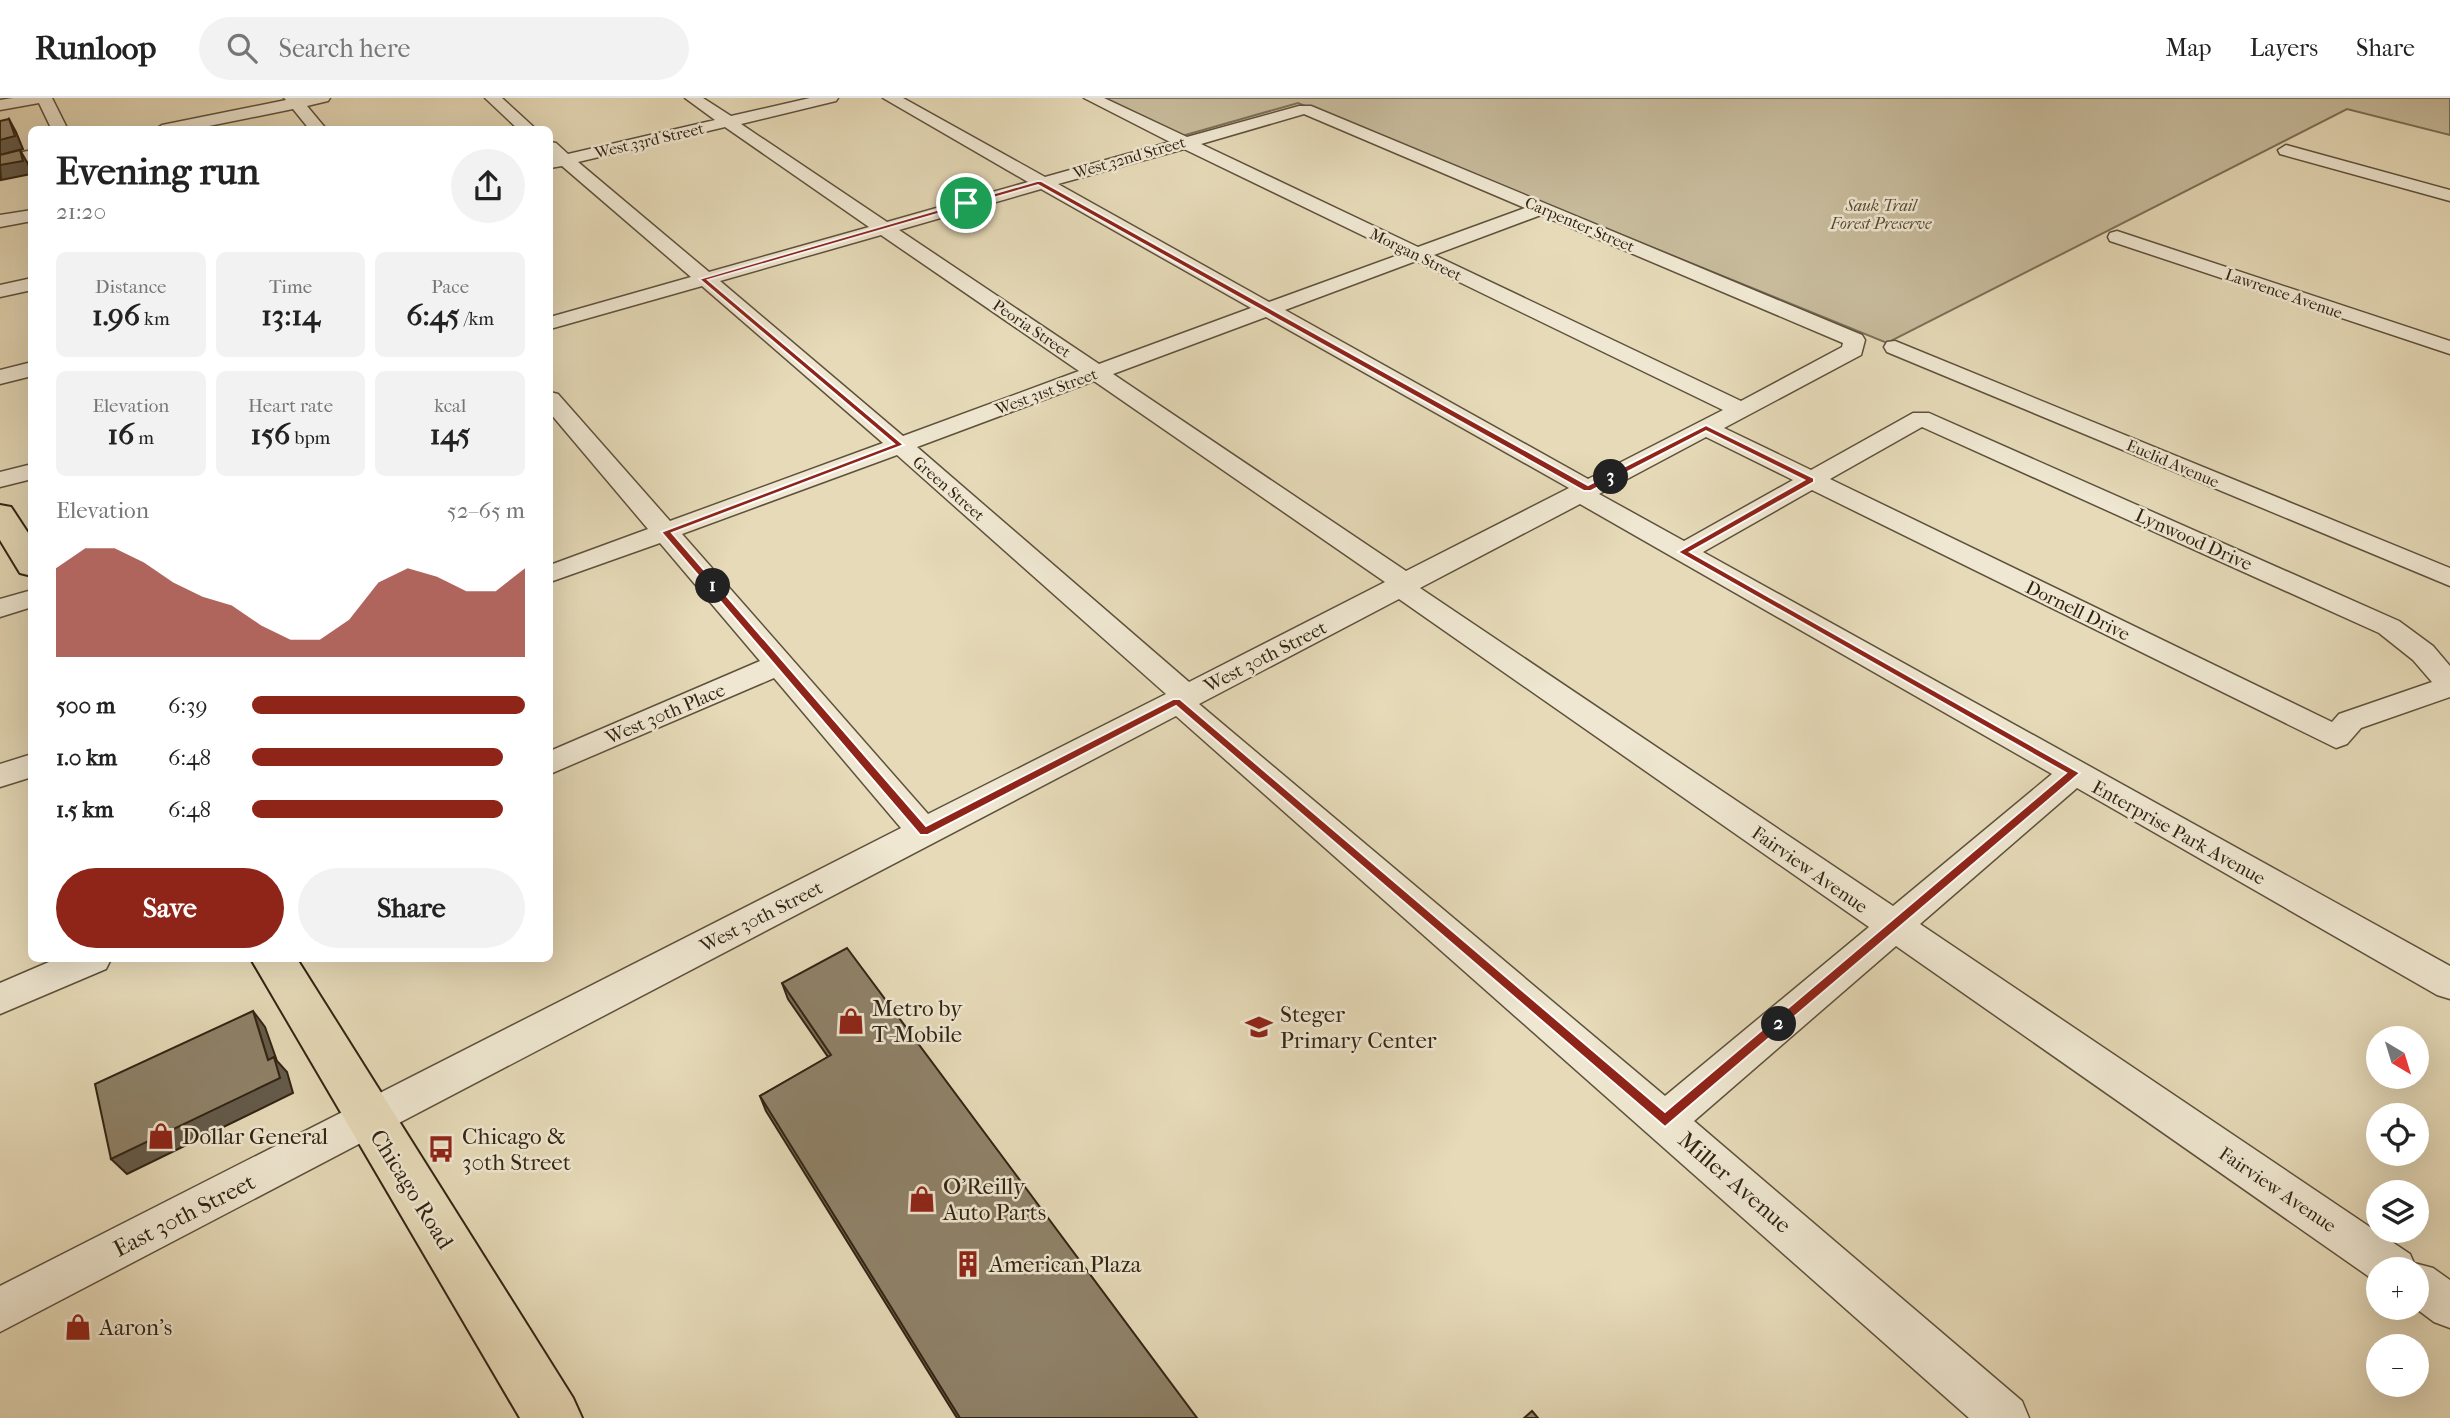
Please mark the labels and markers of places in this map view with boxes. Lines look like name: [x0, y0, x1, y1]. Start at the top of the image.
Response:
pin: [936, 173, 996, 233]
pin: 3: [1594, 460, 1628, 494]
pin: 1: [696, 568, 730, 603]
place label: Metro by T-Mobile: [872, 995, 963, 1048]
place label: Steger Primary Center: [1280, 1001, 1437, 1054]
shop icon: Metro by T-Mobile: [836, 1006, 866, 1036]
pin: 2: [1762, 1006, 1796, 1042]
school or university icon: Steger Primary Center: [1244, 1012, 1274, 1042]
shop icon: Dollar General: [146, 1121, 176, 1151]
place label: Dollar General: [182, 1123, 329, 1150]
place label: Chicago & 30th Street: [462, 1123, 571, 1176]
bus stop icon: Chicago & 30th Street: [426, 1134, 456, 1164]
place label: O'Reilly Auto Parts: [942, 1173, 1046, 1226]
shop icon: O'Reilly Auto Parts: [907, 1184, 937, 1214]
building icon: American Plaza: [953, 1249, 983, 1279]
place label: American Plaza: [988, 1251, 1142, 1278]
shop icon: Aaron's: [63, 1312, 93, 1342]
place label: Aaron's: [98, 1314, 172, 1341]

